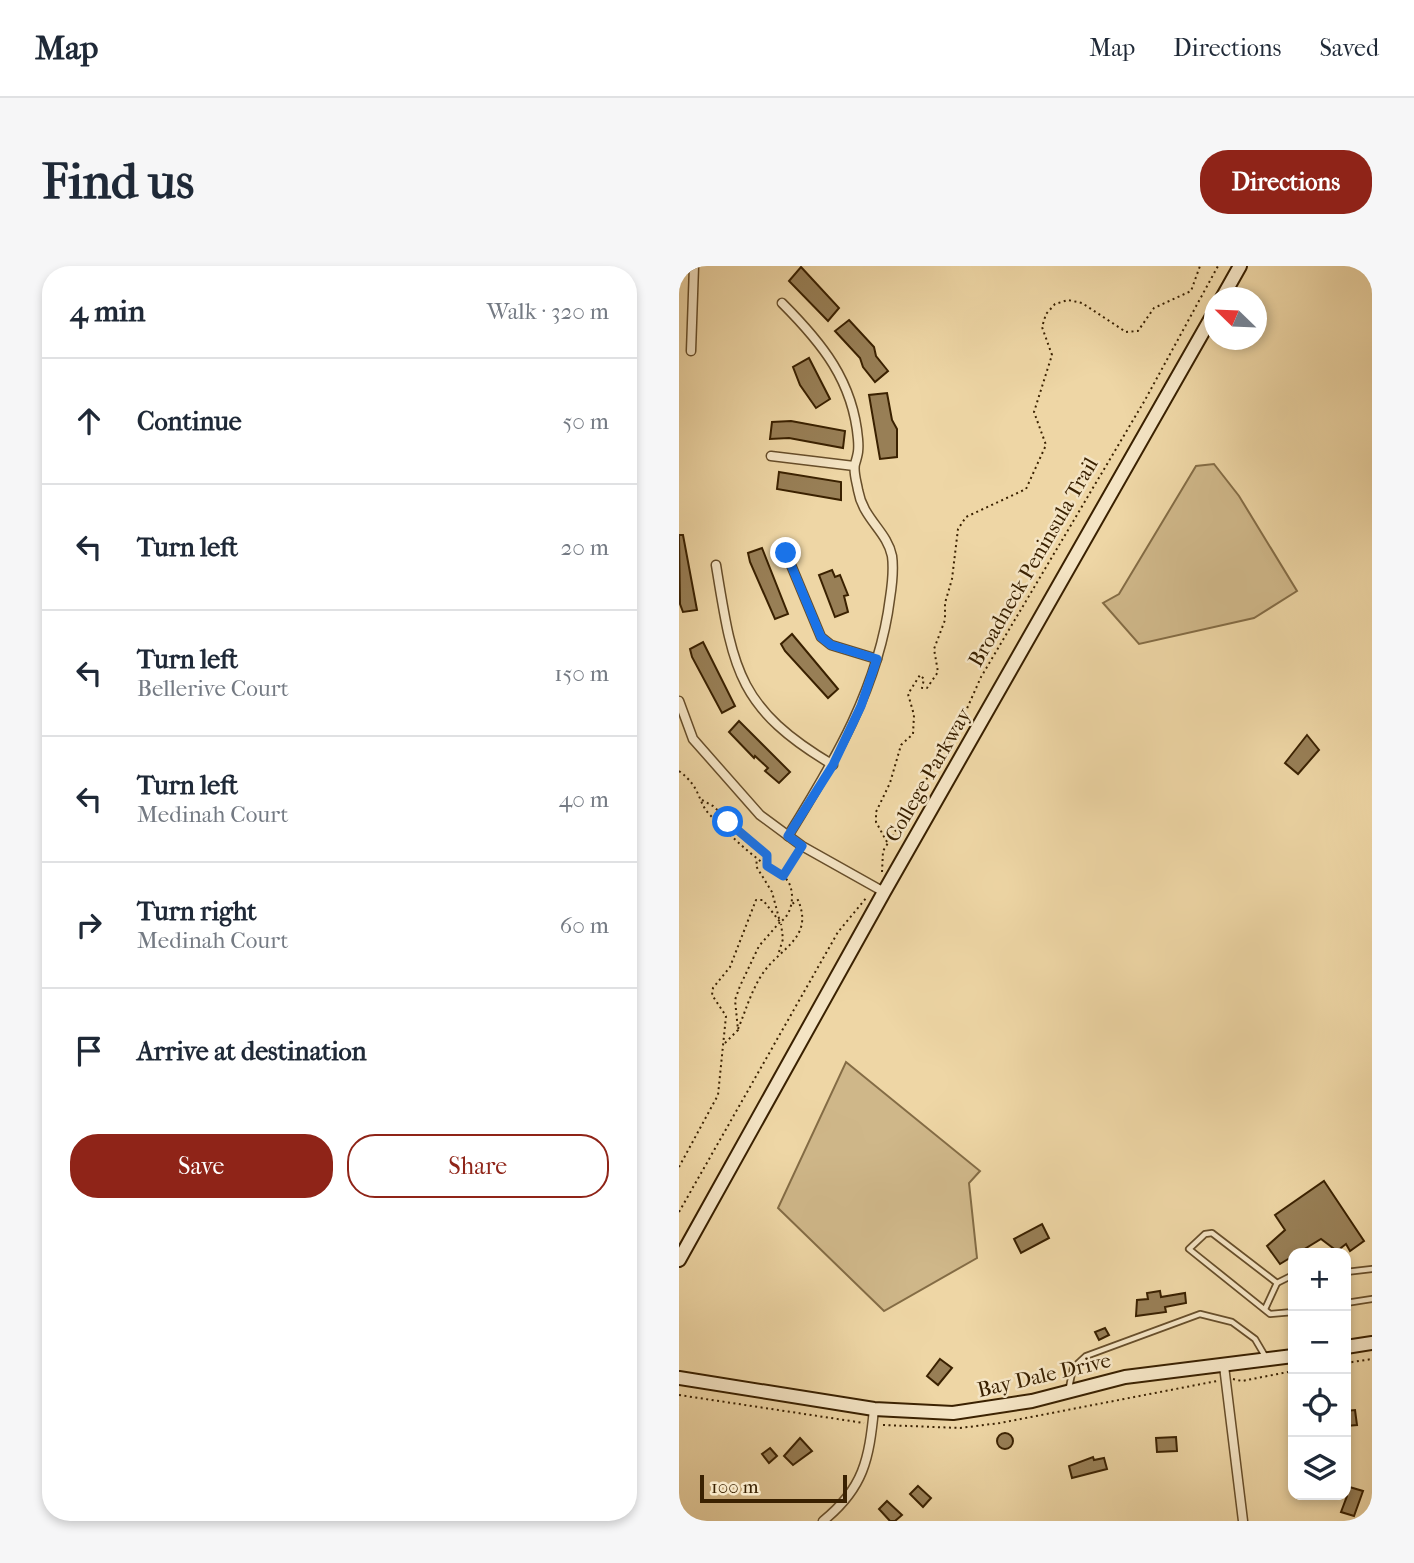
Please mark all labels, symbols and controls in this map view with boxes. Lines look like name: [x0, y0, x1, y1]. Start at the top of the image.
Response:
text: Map: [35, 29, 98, 68]
text: Map: [1089, 34, 1135, 62]
text: Directions: [1173, 34, 1281, 62]
text: Saved: [1319, 34, 1379, 62]
button: Directions: [1200, 150, 1372, 214]
text: Find us: [42, 153, 194, 211]
north arrow: [1204, 287, 1267, 350]
text: 4 min: [70, 294, 145, 329]
text: Walk · 320 m: [487, 298, 609, 325]
icon: ahead: [70, 402, 108, 440]
text: Continue: [137, 406, 242, 437]
text: 50 m: [562, 408, 609, 435]
street label: Broadneck Peninsula Trail: [963, 453, 1103, 671]
icon: left: [70, 528, 108, 566]
text: Turn left: [137, 532, 238, 563]
text: 20 m: [560, 534, 609, 561]
route end: [770, 537, 801, 568]
text: Turn left: [137, 644, 238, 675]
icon: left: [70, 654, 108, 692]
text: 150 m: [554, 660, 609, 687]
text: Bellerive Court: [137, 675, 289, 702]
street label: College Parkway: [880, 703, 976, 846]
text: Turn left: [137, 770, 238, 801]
icon: left: [70, 780, 108, 818]
text: 40 m: [559, 786, 609, 813]
text: Medinah Court: [137, 801, 288, 828]
route start: [712, 806, 743, 837]
text: Turn right: [137, 896, 257, 927]
icon: right: [70, 906, 108, 944]
text: 60 m: [560, 912, 609, 939]
text: Medinah Court: [137, 927, 288, 954]
icon: arrive: [70, 1032, 108, 1070]
text: Arrive at destination: [137, 1036, 367, 1067]
button: Save: [70, 1134, 333, 1198]
button: Share: [347, 1134, 609, 1198]
map controls: [1288, 1248, 1351, 1500]
button: +: [1288, 1248, 1351, 1311]
button: −: [1288, 1311, 1351, 1374]
street label: Bay Dale Drive: [975, 1348, 1113, 1402]
button: locate: [1288, 1374, 1351, 1437]
button: layers: [1288, 1437, 1351, 1500]
scale bar: [700, 1472, 847, 1504]
text: 100 m: [711, 1476, 759, 1498]

